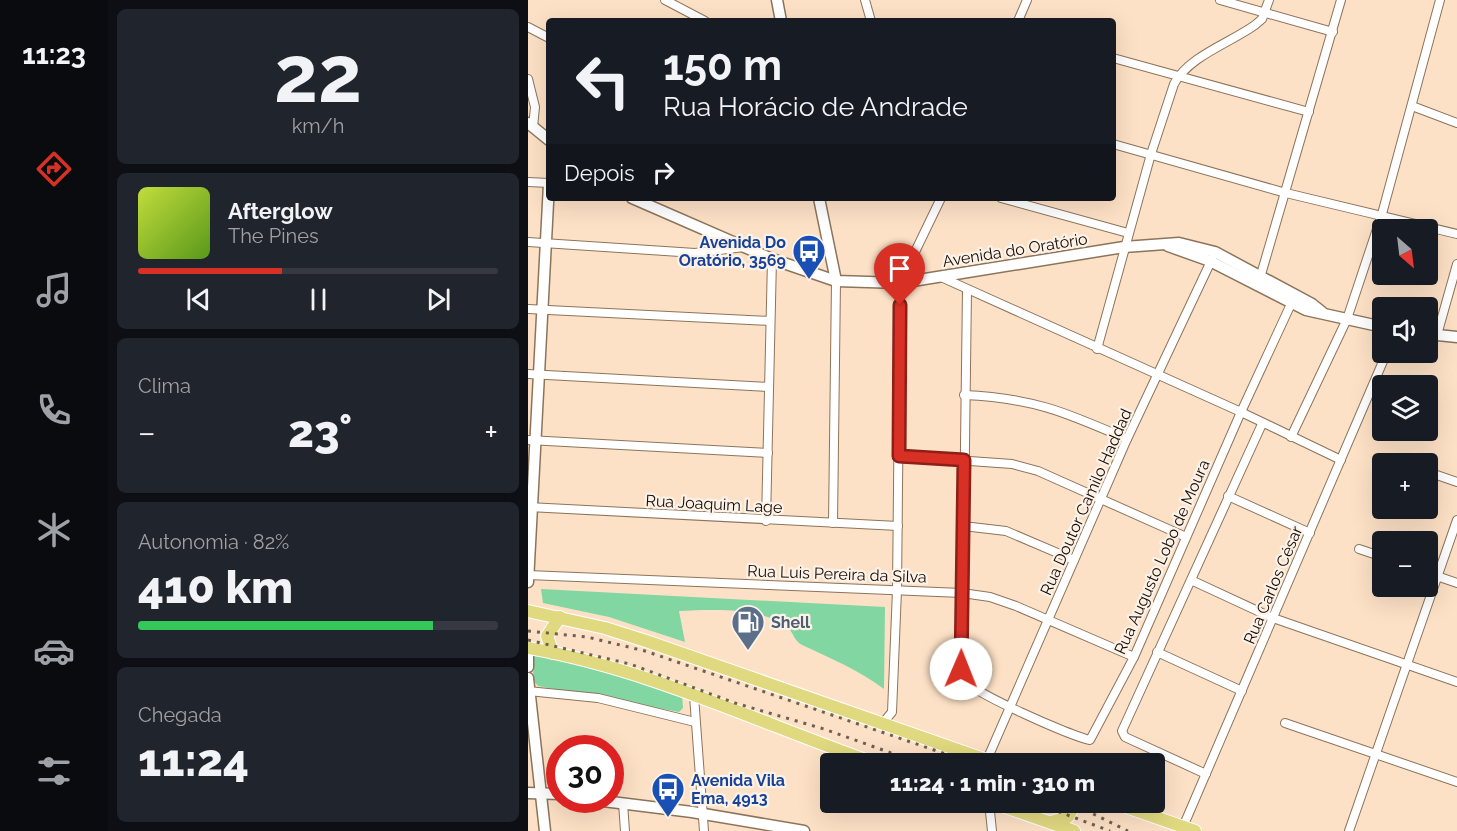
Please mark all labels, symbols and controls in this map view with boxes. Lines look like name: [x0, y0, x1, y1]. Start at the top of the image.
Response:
text: 22: [274, 29, 362, 120]
text: 11:23: [22, 39, 86, 70]
text: 150 m: [663, 41, 782, 90]
icon: left: [564, 42, 642, 120]
text: Rua Horácio de Andrade: [663, 91, 968, 122]
text: km/h: [292, 114, 344, 138]
icon: directions: [33, 148, 75, 190]
icon: right: [647, 156, 680, 189]
text: Depois: [564, 160, 635, 186]
text: Afterglow: [228, 198, 333, 224]
north arrow: [1372, 219, 1438, 285]
map controls: [1372, 219, 1438, 597]
text: The Pines: [228, 224, 319, 248]
street label: Avenida do Oratório: [941, 229, 1089, 271]
place label: Avenida Do Oratório, 3569: [679, 233, 786, 270]
bus stop icon: Avenida Do Oratório, 3569: [791, 233, 827, 280]
pin: [874, 243, 925, 305]
icon: arrive: [883, 252, 916, 285]
icon: music: [33, 269, 75, 311]
icon: previous: [182, 283, 215, 316]
icon: pause: [302, 283, 335, 316]
icon: next: [422, 283, 455, 316]
button: sound: [1372, 297, 1438, 363]
text: Clima: [138, 374, 191, 398]
button: layers: [1372, 375, 1438, 441]
icon: phone: [33, 389, 75, 431]
text: 23°: [288, 405, 352, 458]
street label: Rua Doutor Camilo Haddad: [1036, 406, 1136, 598]
text: −: [138, 413, 156, 452]
text: +: [484, 413, 498, 452]
button: +: [1372, 453, 1438, 519]
street label: Rua Augusto Lobo de Moura: [1110, 457, 1214, 657]
street label: Rua Joaquim Lage: [645, 491, 783, 517]
icon: climate: [33, 509, 75, 551]
street label: Rua Carlos César: [1240, 523, 1307, 647]
text: Autonomia · 82%: [138, 530, 289, 554]
button: −: [1372, 531, 1438, 597]
text: 410 km: [138, 561, 293, 614]
street label: Rua Luis Pereira da Silva: [747, 561, 927, 587]
fuel station icon: Shell: [730, 604, 766, 651]
place label: Shell: [771, 613, 811, 632]
icon: car: [33, 630, 75, 672]
position arrow: [929, 637, 993, 701]
text: Chegada: [138, 703, 222, 727]
text: 11:24: [138, 734, 249, 787]
speed limit sign: 30: [546, 735, 624, 813]
icon: filters: [33, 750, 75, 792]
text: 11:24 · 1 min · 310 m: [890, 770, 1095, 796]
bus stop icon: Avenida Vila Ema, 4913: [650, 771, 686, 818]
place label: Avenida Vila Ema, 4913: [691, 771, 785, 808]

